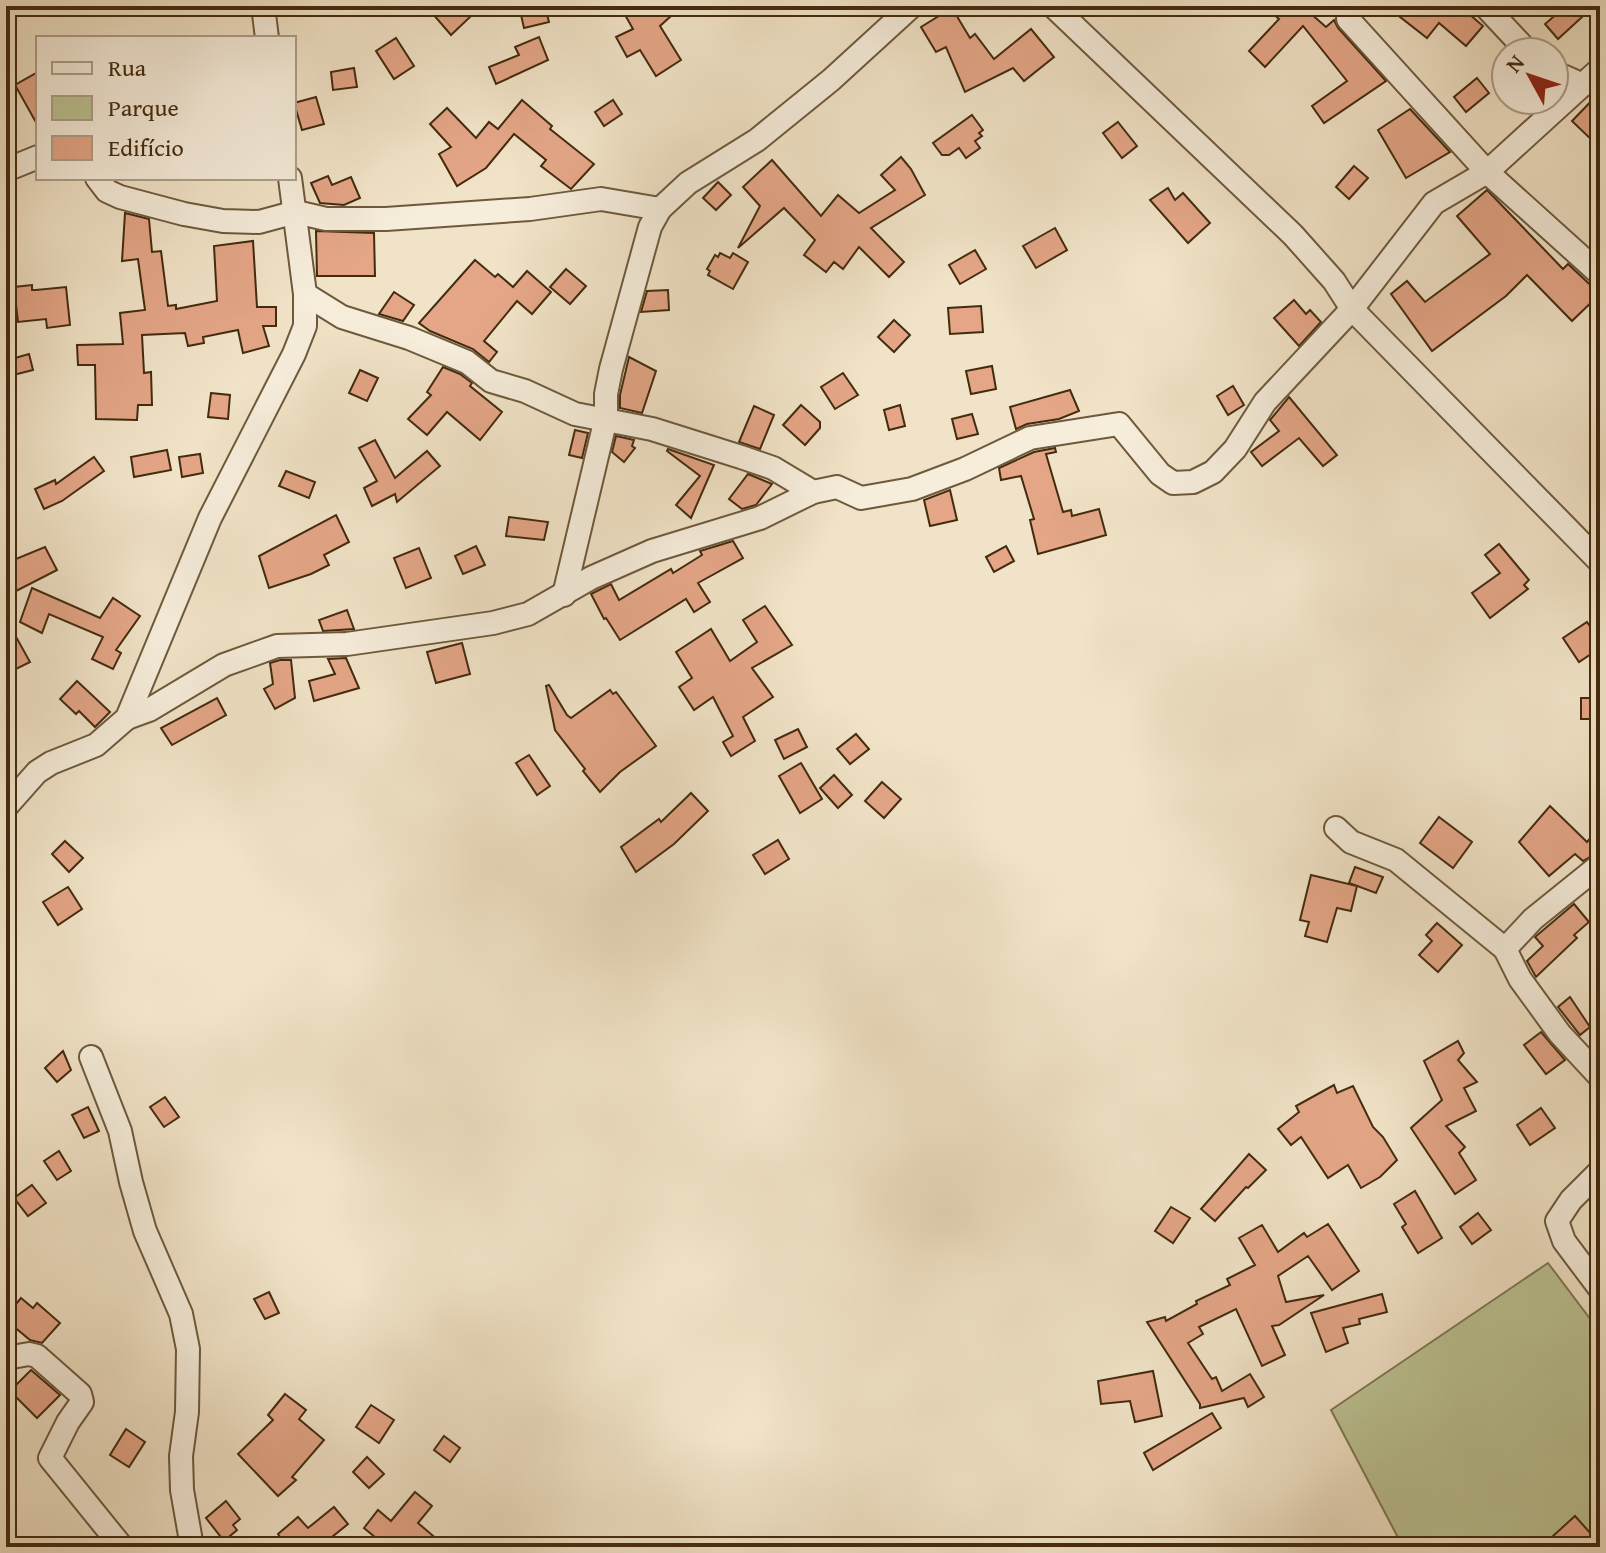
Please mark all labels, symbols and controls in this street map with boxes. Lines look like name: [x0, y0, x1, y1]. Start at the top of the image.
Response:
legend: [36, 36, 296, 180]
north arrow: [1490, 36, 1570, 116]
text: N: [1498, 47, 1532, 79]
text: Rua: [108, 50, 147, 85]
text: Parque: [108, 90, 179, 125]
text: Edifício: [108, 130, 184, 165]

